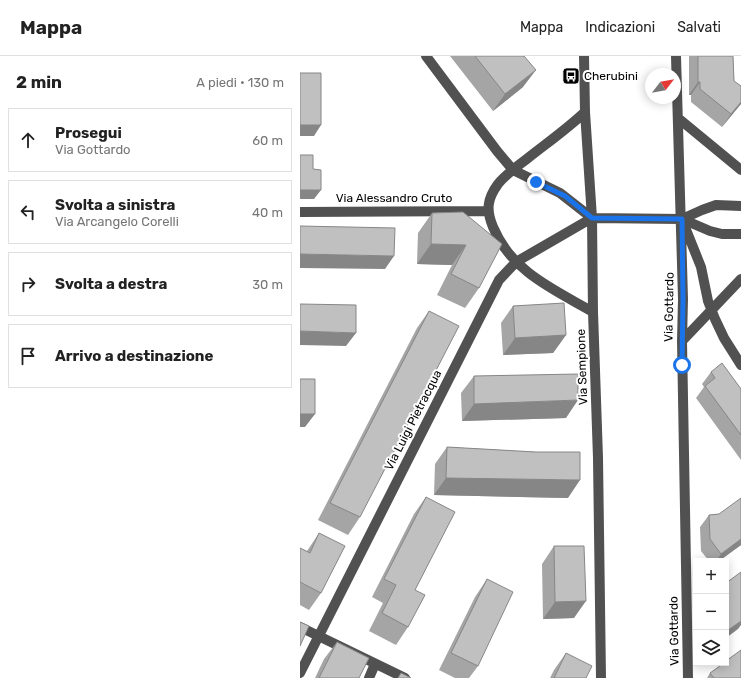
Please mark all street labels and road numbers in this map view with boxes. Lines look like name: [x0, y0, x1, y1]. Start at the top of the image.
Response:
street label: Via Alessandro Cruto: [336, 191, 452, 205]
street label: Via Gottardo: [661, 272, 677, 342]
street label: Via Sempione: [574, 328, 590, 405]
street label: Via Luigi Pietracqua: [382, 368, 444, 472]
street label: Via Gottardo: [666, 596, 682, 666]

